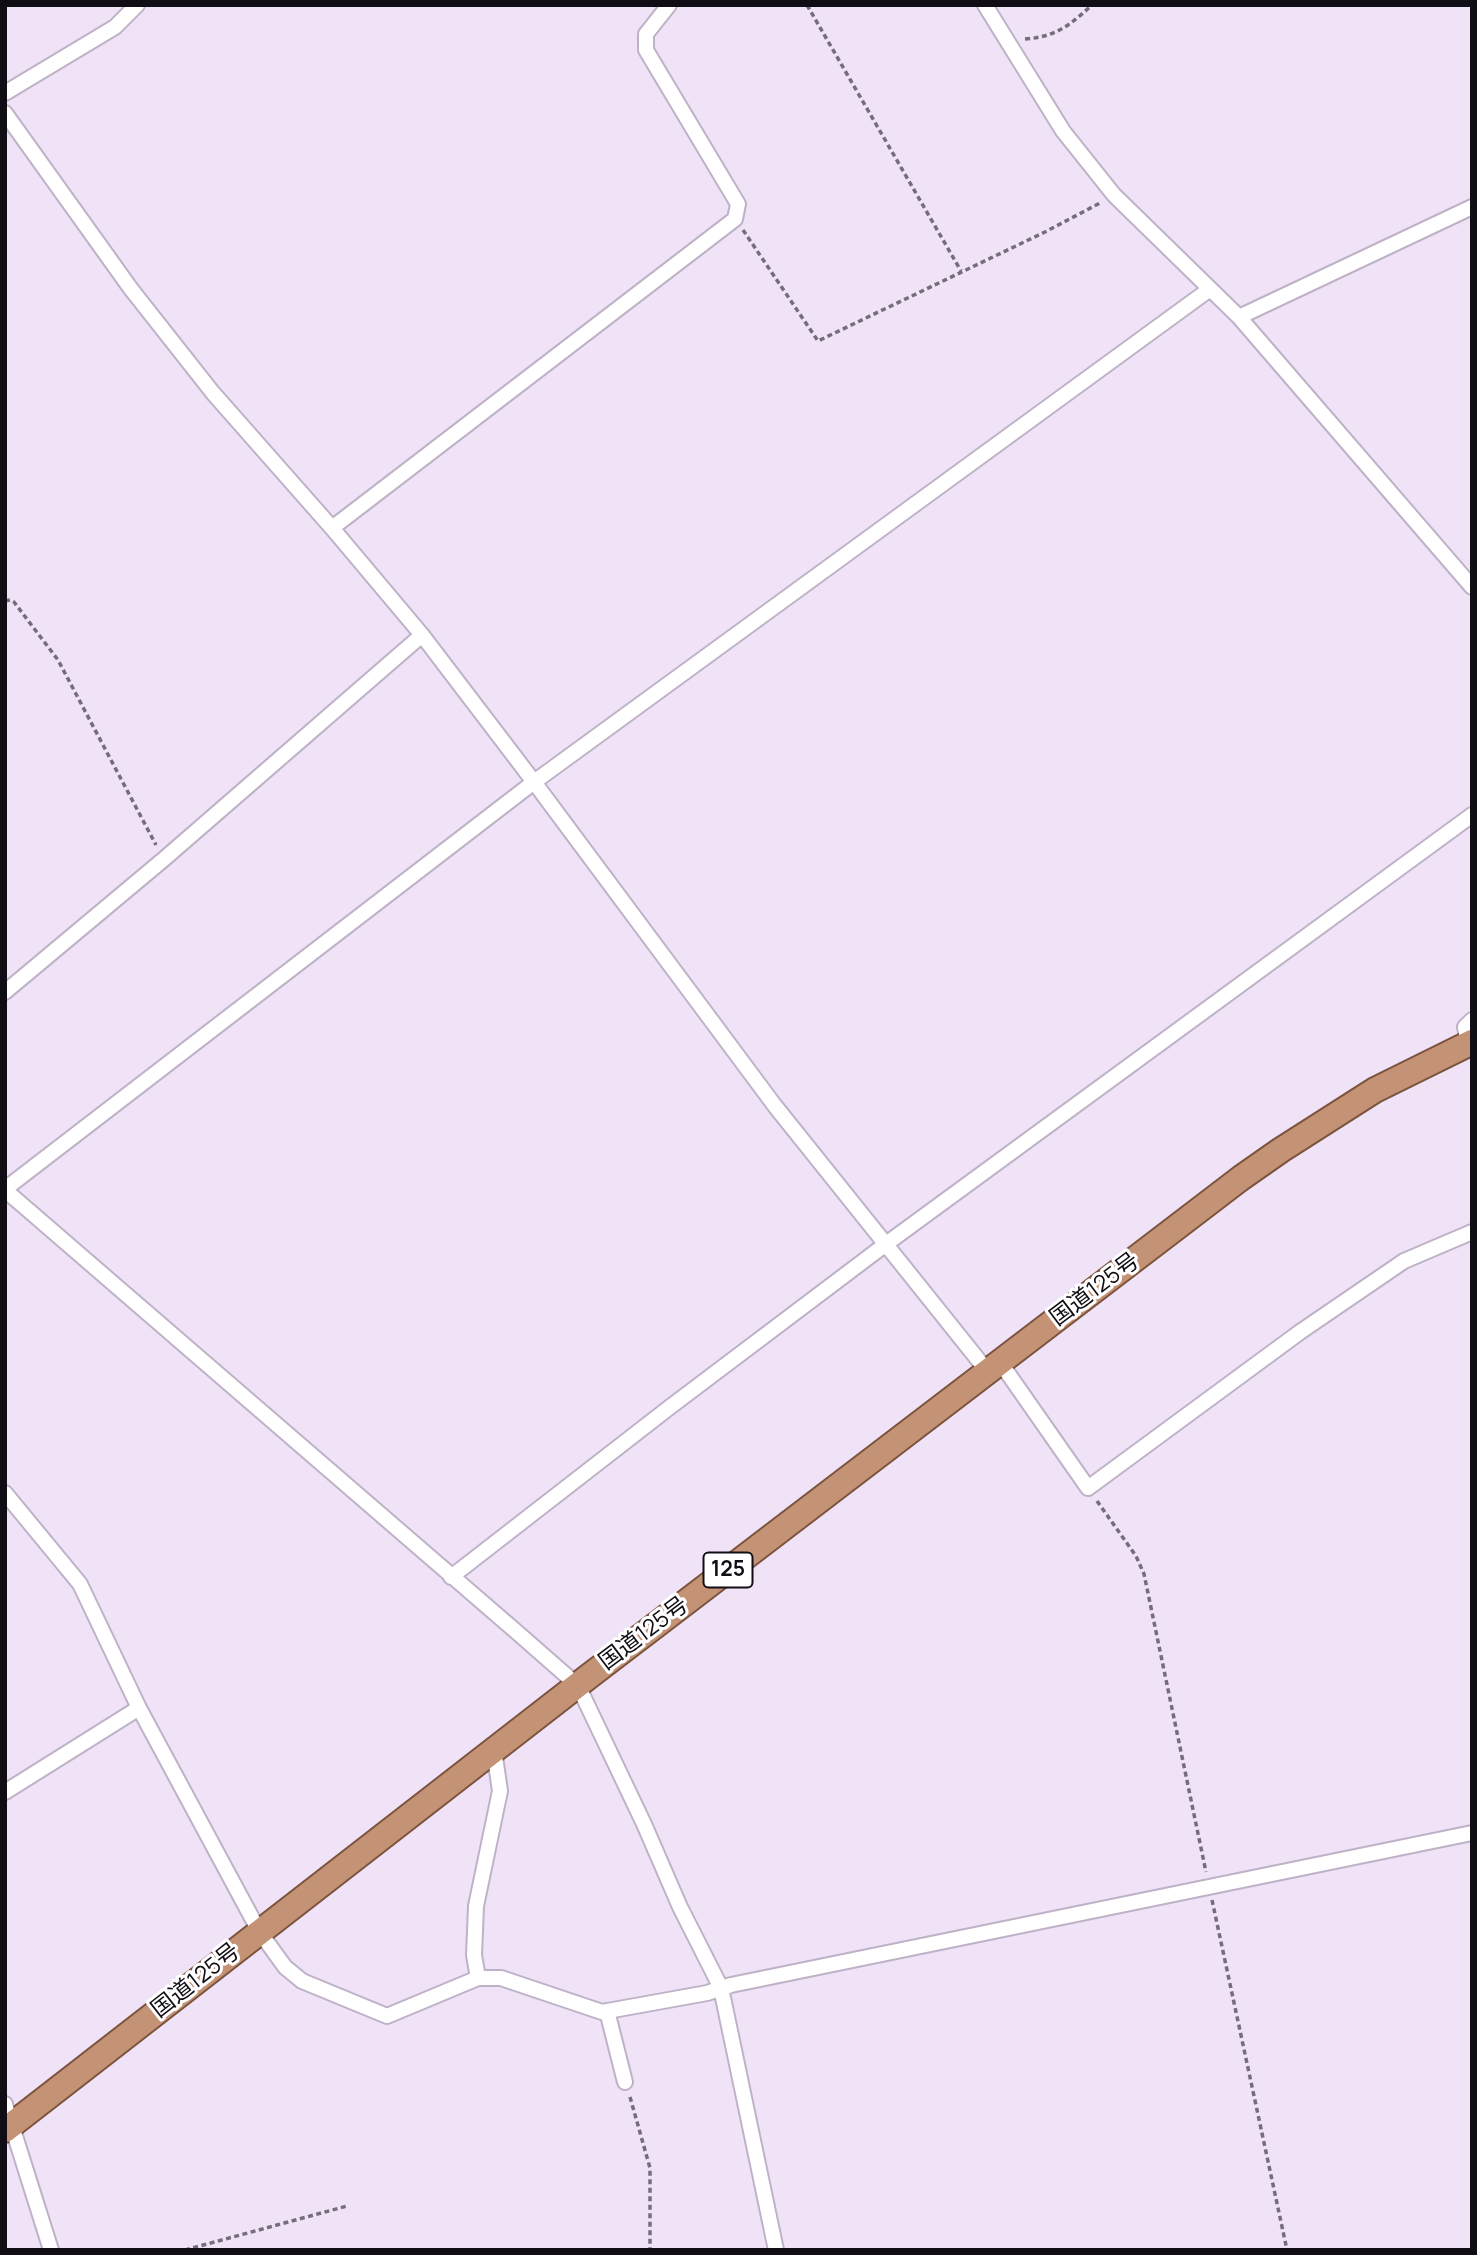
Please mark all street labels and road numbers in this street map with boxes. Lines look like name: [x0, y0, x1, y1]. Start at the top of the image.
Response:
street label: 国道125号: [1045, 1248, 1145, 1332]
road number: 125: [704, 1552, 752, 1588]
street label: 国道125号: [594, 1592, 694, 1676]
street label: 国道125号: [146, 1938, 246, 2024]

